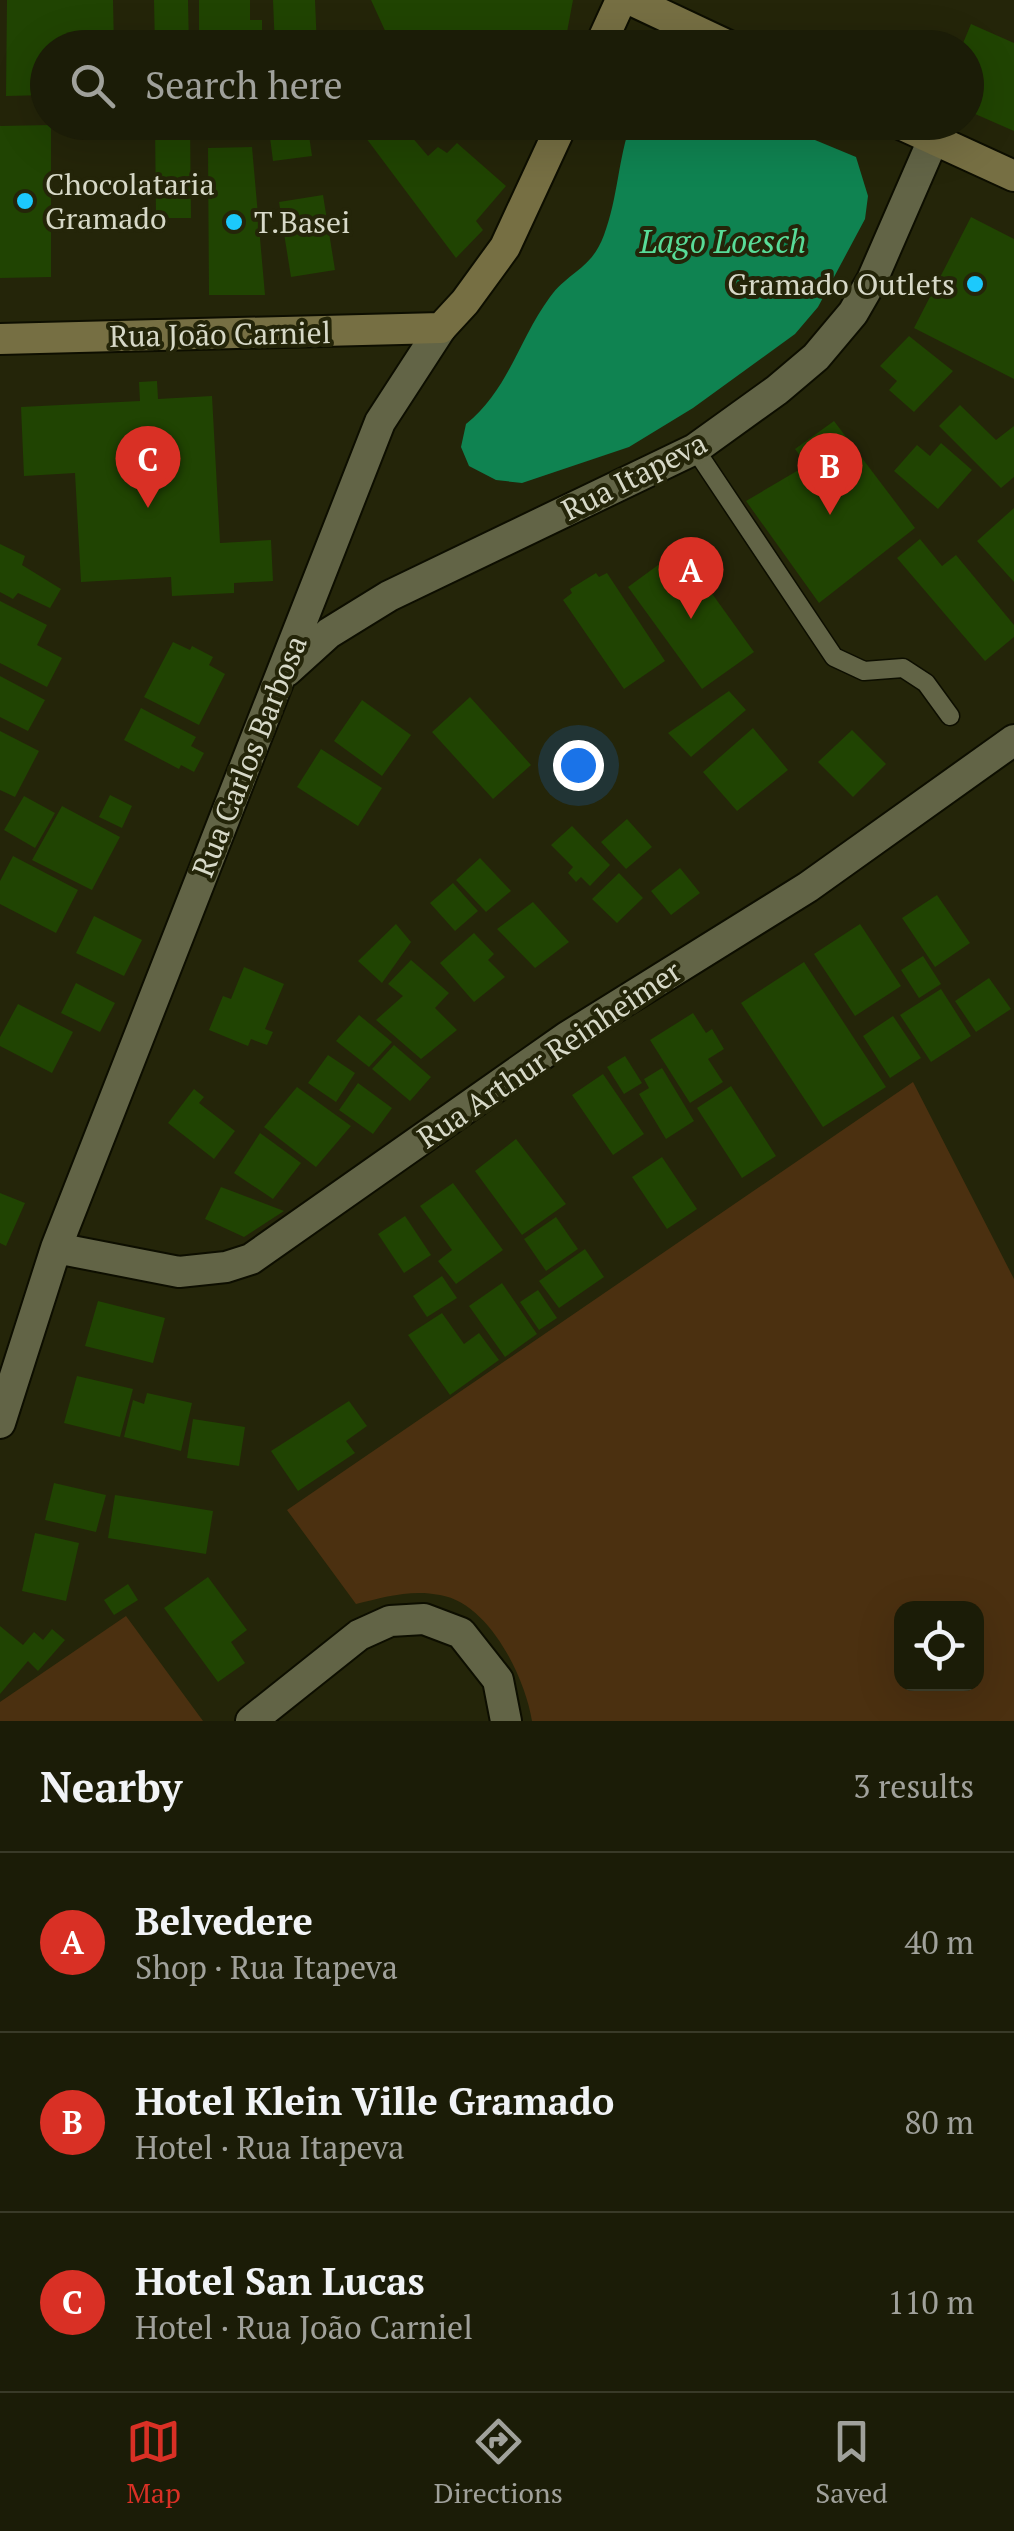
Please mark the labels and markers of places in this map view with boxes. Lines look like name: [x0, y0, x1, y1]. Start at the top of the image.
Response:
place label: Chocolataria Gramado: [45, 164, 215, 238]
marker: Chocolataria Gramado: [14, 190, 36, 212]
place label: T.Basei: [254, 202, 350, 242]
marker: T.Basei: [223, 211, 245, 233]
place label: Gramado Outlets: [727, 264, 955, 304]
marker: Gramado Outlets: [964, 273, 986, 295]
pin: C: [116, 426, 180, 508]
pin: B: [798, 432, 862, 515]
pin: A: [658, 536, 724, 619]

